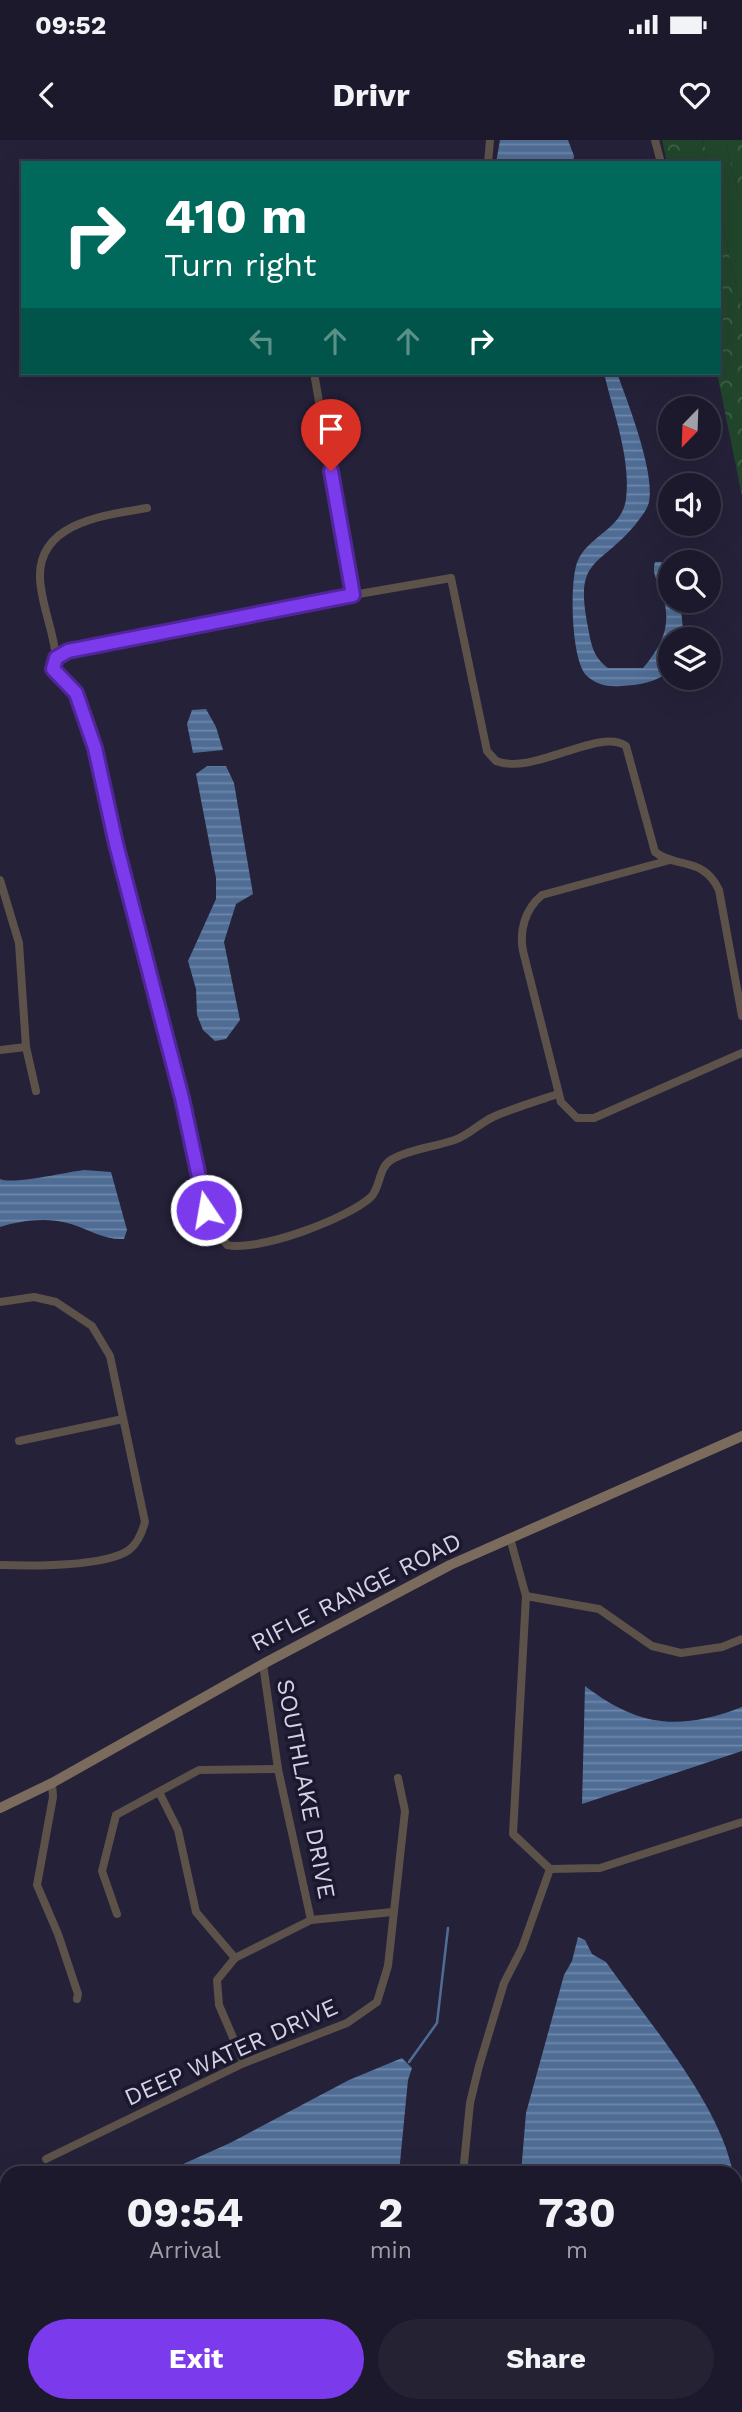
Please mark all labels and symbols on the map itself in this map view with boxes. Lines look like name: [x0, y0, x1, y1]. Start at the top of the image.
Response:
north arrow: [658, 396, 721, 458]
pin: [301, 399, 361, 471]
position arrow: [169, 1173, 243, 1247]
street label: RIFLE RANGE ROAD: [246, 1527, 466, 1657]
street label: SOUTHLAKE DRIVE: [271, 1677, 341, 1901]
street label: DEEP WATER DRIVE: [120, 1992, 342, 2112]

